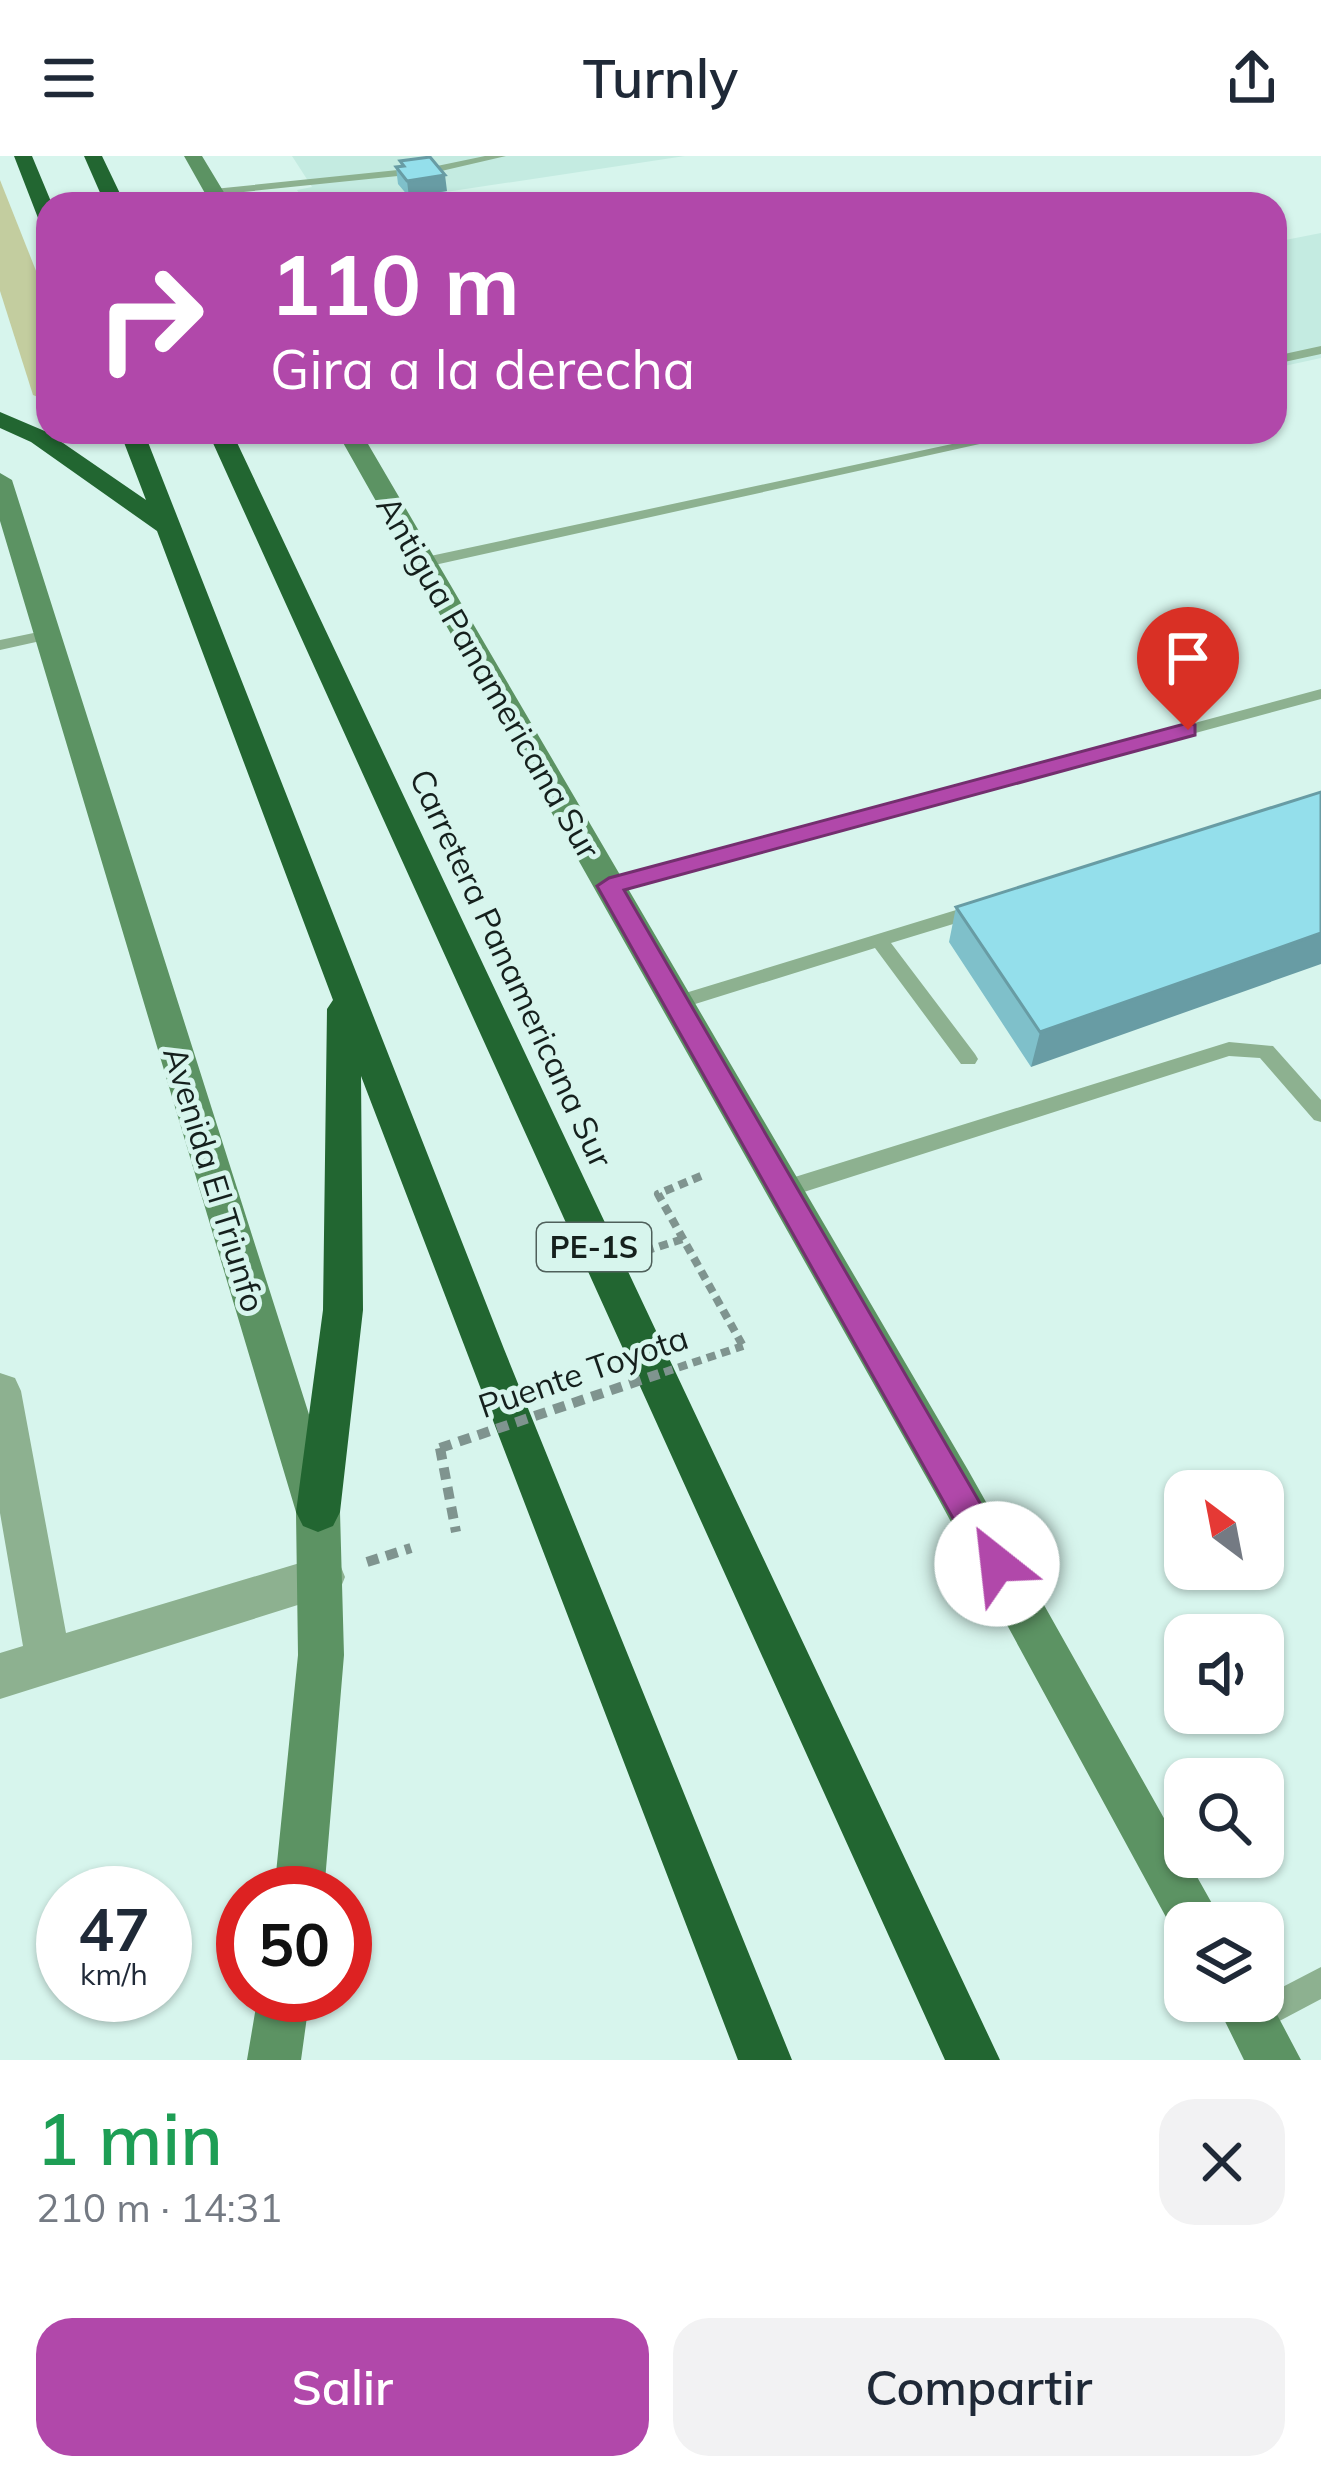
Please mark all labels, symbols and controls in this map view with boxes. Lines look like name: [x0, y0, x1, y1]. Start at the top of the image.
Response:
text: Turnly: [583, 44, 738, 112]
icon: menu: [36, 45, 102, 111]
icon: share: [1219, 45, 1285, 111]
text: 110 m: [270, 231, 520, 336]
icon: right: [72, 240, 228, 396]
text: Gira a la derecha: [270, 335, 695, 403]
street label: Antigua Panamericana Sur: [368, 488, 610, 866]
pin: [1137, 607, 1239, 730]
icon: arrive: [1155, 625, 1221, 691]
street label: Carretera Panamericana Sur: [402, 762, 622, 1174]
street label: Avenida El Triunfo: [155, 1041, 275, 1317]
road number: PE-1S: [537, 1223, 651, 1271]
street label: Puente Toyota: [473, 1316, 693, 1426]
north arrow: [1164, 1470, 1284, 1590]
map controls: [1164, 1470, 1284, 2022]
position arrow: [934, 1501, 1060, 1627]
button: sound: [1164, 1614, 1284, 1734]
button: search: [1164, 1758, 1284, 1878]
speed limit sign: 50: [216, 1866, 372, 2022]
text: 47: [78, 1891, 150, 1966]
button: layers: [1164, 1902, 1284, 2022]
text: km/h: [80, 1955, 148, 1993]
text: 1 min: [36, 2093, 223, 2183]
button: close: [1159, 2099, 1285, 2225]
text: 210 m · 14:31: [36, 2183, 282, 2232]
button: Salir: [36, 2318, 649, 2456]
button: Compartir: [673, 2318, 1285, 2456]

